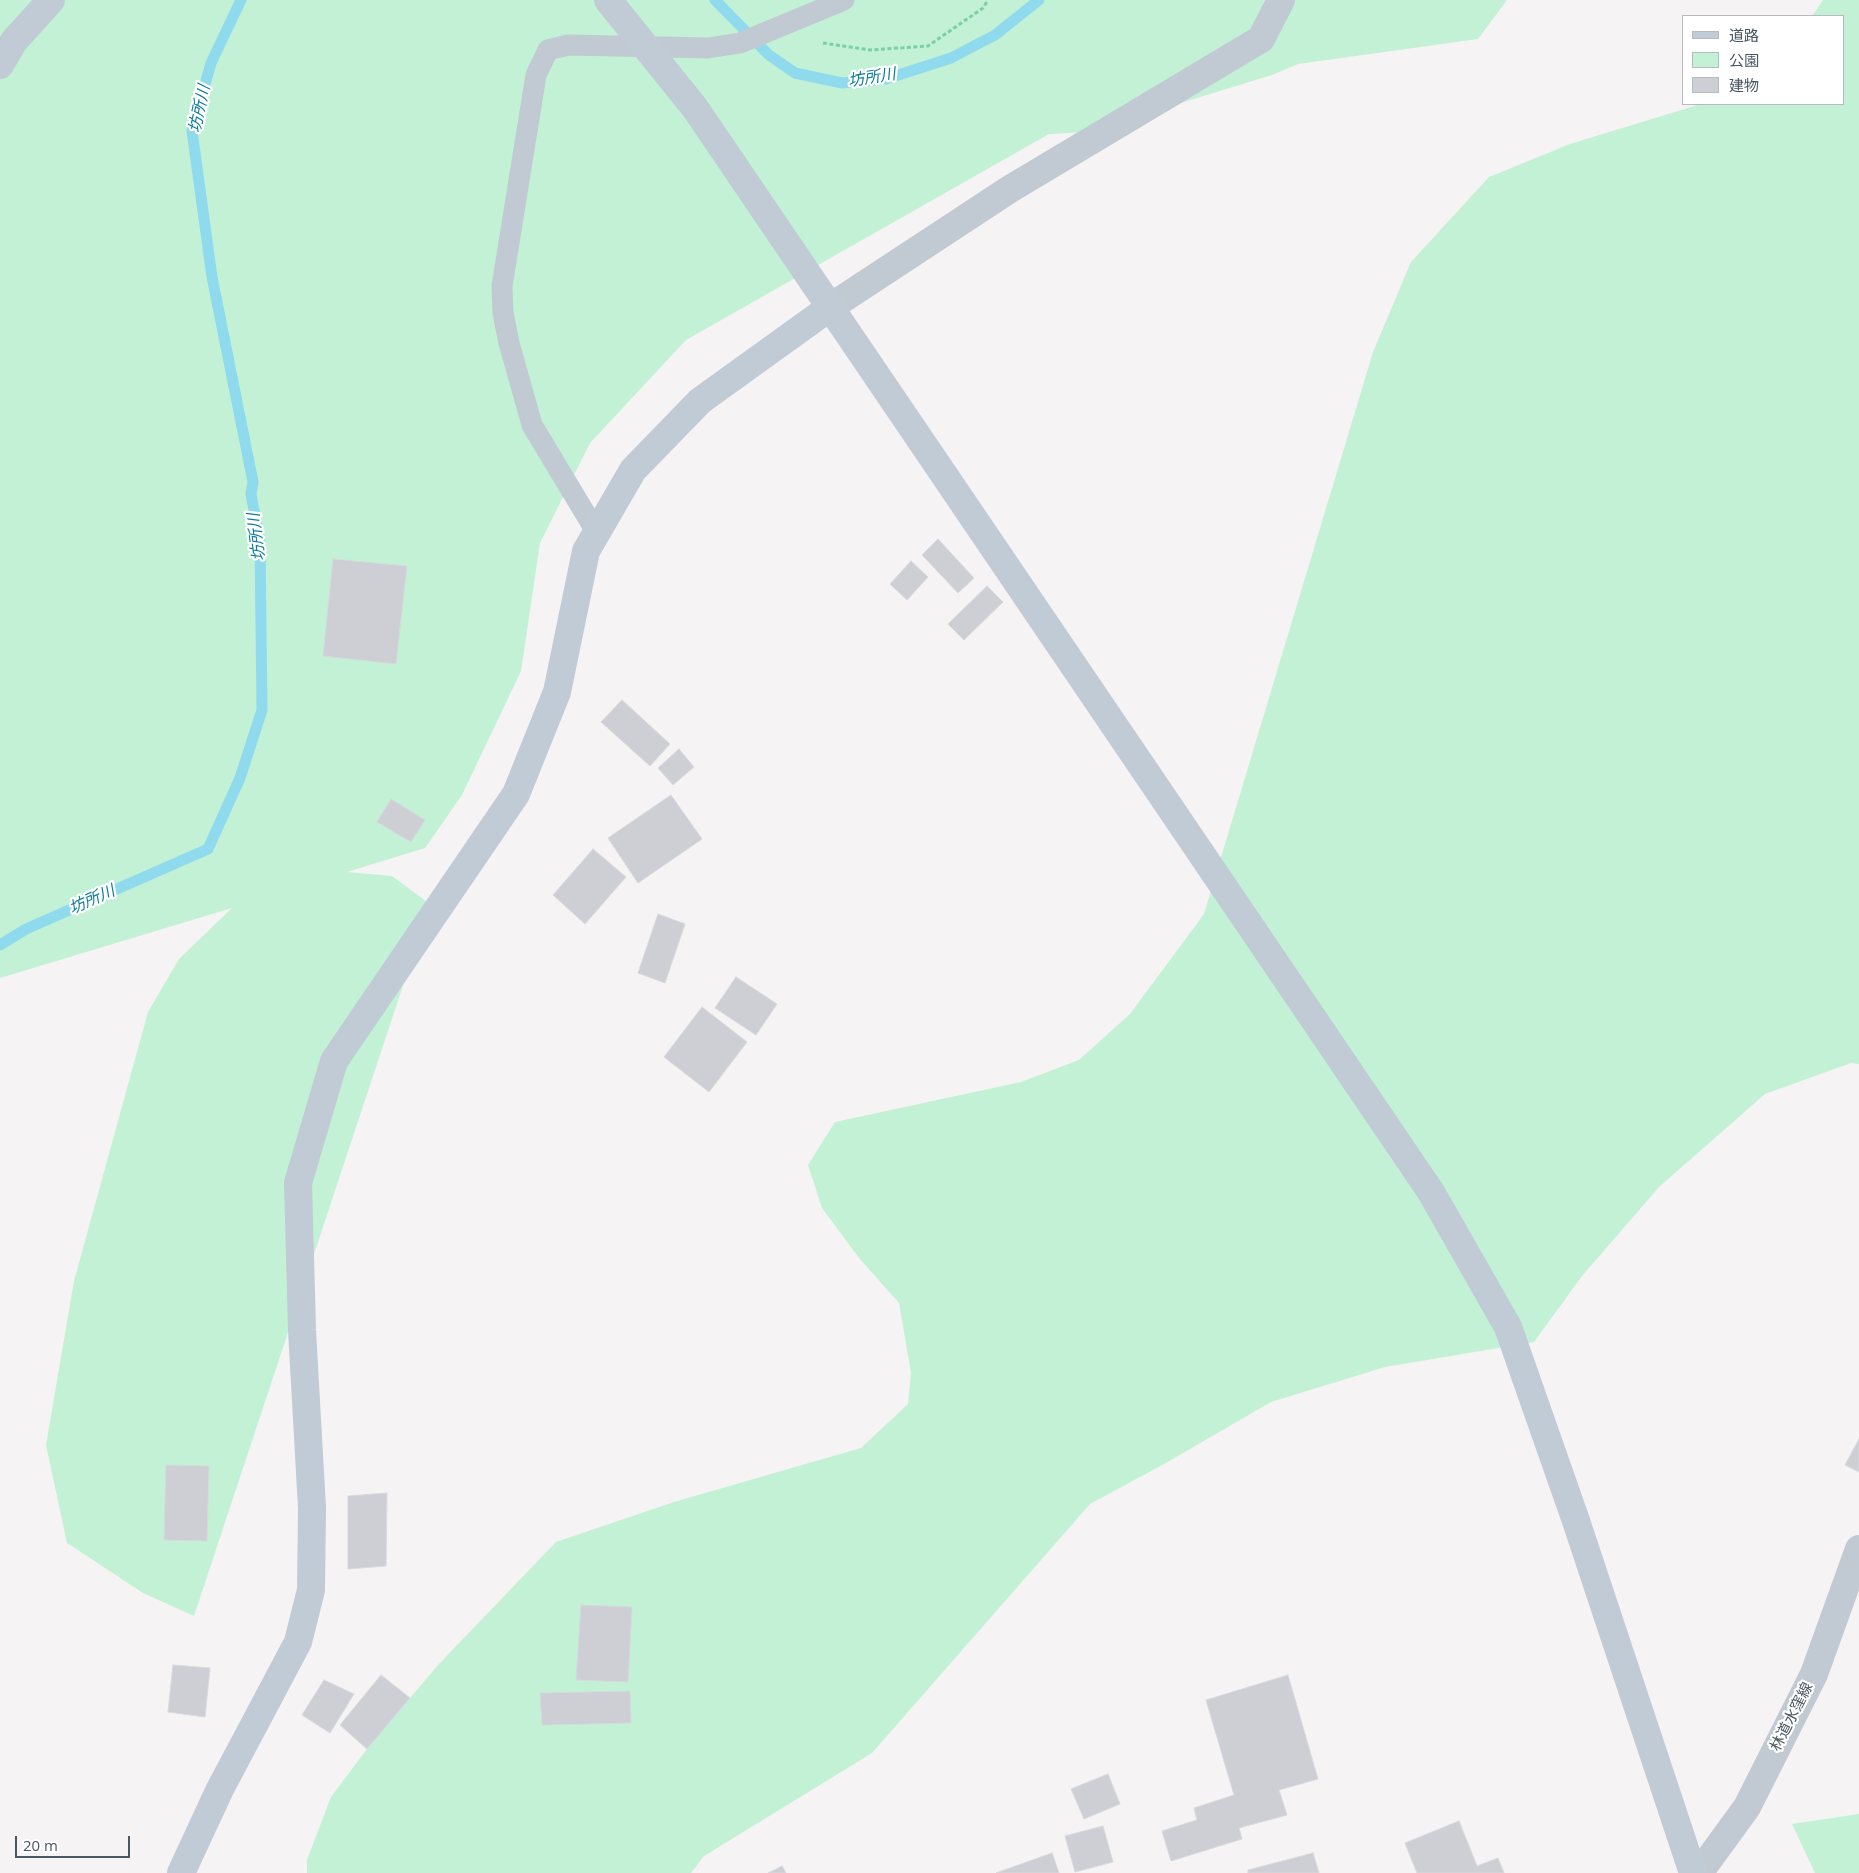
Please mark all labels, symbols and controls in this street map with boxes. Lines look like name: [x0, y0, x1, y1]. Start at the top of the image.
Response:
legend: [1682, 15, 1844, 105]
text: 道路: [1729, 25, 1759, 45]
text: 公園: [1729, 50, 1759, 70]
water label: 坊所川: [847, 65, 897, 91]
text: 建物: [1729, 75, 1759, 95]
water label: 坊所川: [186, 84, 214, 134]
water label: 坊所川: [245, 512, 269, 562]
water label: 坊所川: [66, 881, 118, 919]
street label: 林道水窪線: [1767, 1680, 1817, 1754]
scale bar: [18, 1826, 132, 1858]
text: 20 m: [23, 1835, 58, 1855]

